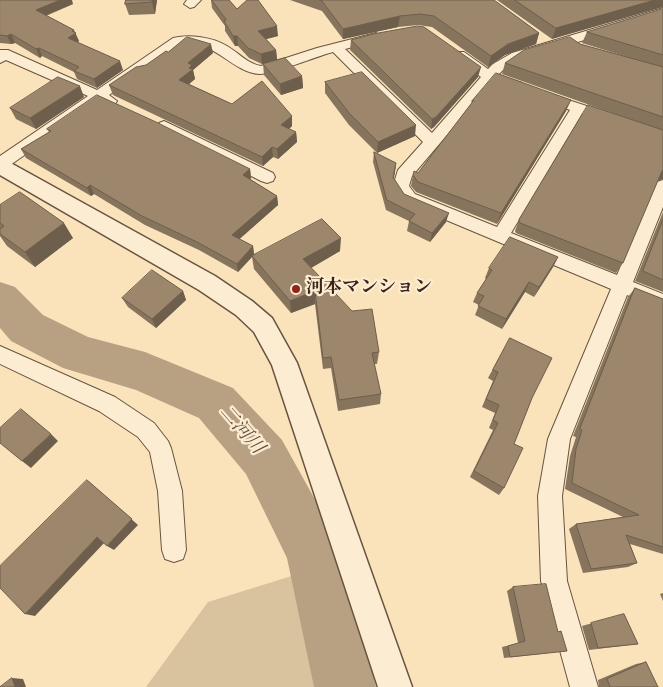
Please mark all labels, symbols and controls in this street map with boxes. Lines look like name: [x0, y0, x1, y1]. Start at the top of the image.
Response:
place label: 河本マンション: [306, 278, 432, 300]
marker: 河本マンション: [290, 283, 302, 295]
water label: 二河川: [213, 402, 267, 460]

